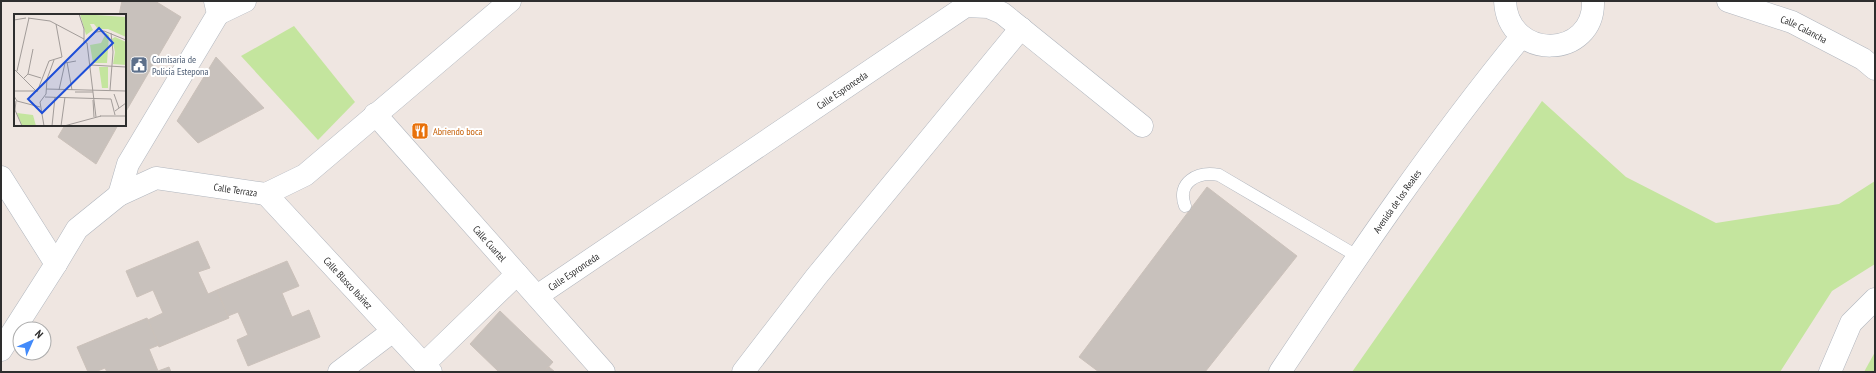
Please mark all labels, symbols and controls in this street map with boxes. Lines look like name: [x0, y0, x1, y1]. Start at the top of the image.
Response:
street label: Calle Calancha: [1779, 12, 1830, 46]
inset map: [14, 14, 126, 126]
place label: Comisaria de Policia Estepona: [152, 53, 208, 78]
public building icon: Comisaria de Policia Estepona: [129, 55, 149, 75]
street label: Calle Espronceda: [814, 68, 870, 112]
restaurant icon: Abriendo boca: [410, 121, 430, 141]
place label: Abriendo boca: [433, 125, 483, 138]
street label: Avenida de los Reales: [1370, 166, 1424, 235]
street label: Calle Terraza: [213, 180, 258, 199]
street label: Calle Cuartel: [470, 222, 510, 265]
street label: Calle Espronceda: [545, 250, 601, 293]
street label: Calle Blasco Ibáñez: [321, 254, 376, 312]
north arrow: [12, 321, 52, 361]
text: N: [32, 327, 46, 341]

